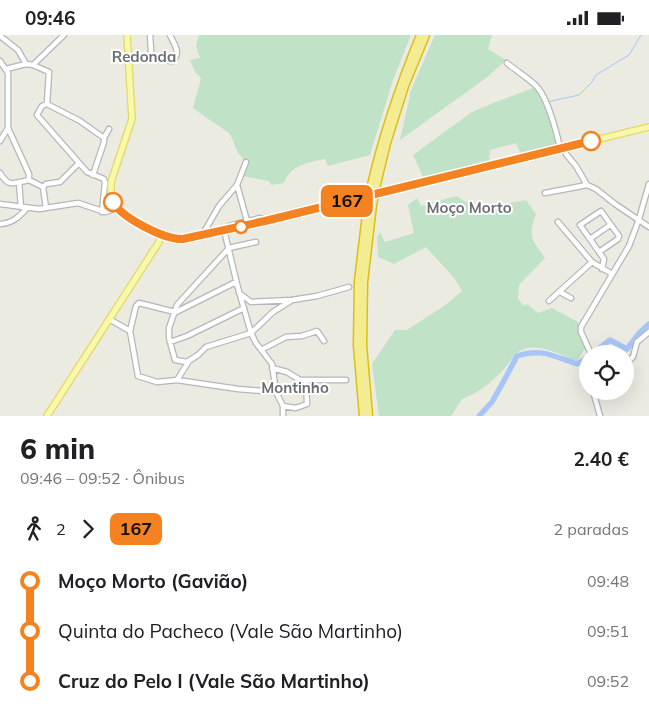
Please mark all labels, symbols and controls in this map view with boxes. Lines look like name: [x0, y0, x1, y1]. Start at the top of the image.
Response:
text: 09:46: [25, 6, 75, 30]
district label: Redonda: [112, 47, 176, 66]
unlabelled marker: [581, 131, 601, 151]
line badge: 167: [318, 185, 376, 217]
text: 167: [331, 189, 363, 212]
unlabelled marker: [103, 192, 123, 212]
district label: Moço Morto: [426, 198, 512, 217]
unlabelled marker: [234, 220, 248, 234]
map controls: [579, 345, 634, 400]
button: locate: [579, 345, 634, 400]
district label: Montinho: [261, 378, 329, 397]
text: 6 min: [20, 431, 95, 466]
text: 2.40 €: [573, 447, 629, 471]
text: 09:46 – 09:52 · Ônibus: [20, 468, 185, 488]
icon: walk: [20, 515, 48, 543]
icon: forward: [74, 515, 102, 543]
text: 167: [120, 517, 152, 540]
text: 2: [56, 519, 66, 539]
text: 2 paradas: [554, 519, 629, 539]
text: Moço Morto (Gavião): [58, 569, 248, 593]
text: 09:48: [587, 571, 629, 591]
text: Quinta do Pacheco (Vale São Martinho): [58, 619, 403, 643]
text: 09:51: [587, 621, 629, 641]
text: Cruz do Pelo I (Vale São Martinho): [58, 669, 370, 693]
text: 09:52: [587, 671, 629, 691]

